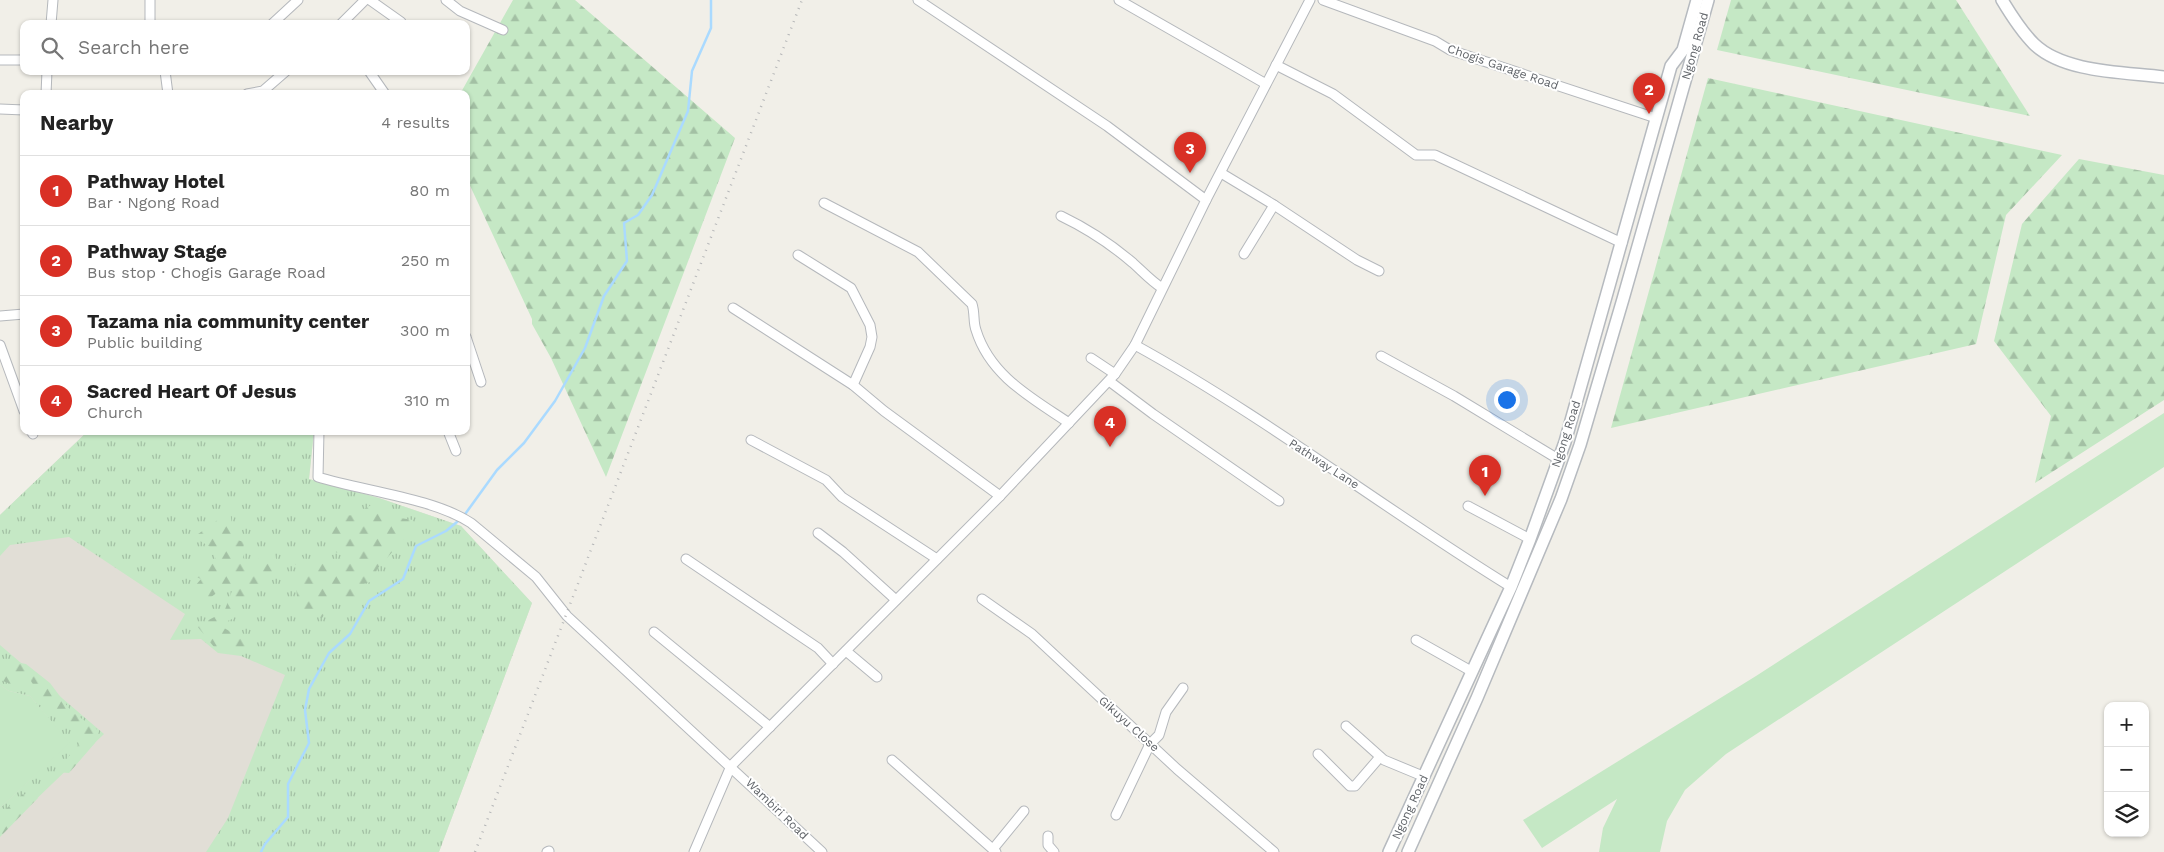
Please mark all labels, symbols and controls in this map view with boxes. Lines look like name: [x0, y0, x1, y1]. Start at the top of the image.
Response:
street label: Ngong Road: [1679, 11, 1711, 81]
search box: [20, 20, 470, 75]
icon: search: [38, 34, 66, 62]
text: Search here: [78, 36, 189, 59]
street label: Chogis Garage Road: [1446, 41, 1560, 93]
pin: 2: [1633, 73, 1665, 114]
text: Nearby: [40, 110, 113, 135]
text: 4 results: [381, 113, 450, 132]
pin: 3: [1174, 132, 1206, 173]
text: Pathway Hotel: [87, 170, 225, 193]
text: 1: [53, 181, 59, 200]
text: 80 m: [409, 181, 450, 200]
text: Bar · Ngong Road: [87, 193, 220, 212]
text: Pathway Stage: [87, 240, 227, 263]
text: 2: [51, 251, 61, 270]
text: 250 m: [401, 251, 450, 270]
text: Bus stop · Chogis Garage Road: [87, 263, 326, 282]
text: Tazama nia community center: [87, 310, 369, 333]
text: 3: [51, 321, 61, 340]
text: 300 m: [400, 321, 450, 340]
text: Public building: [87, 333, 202, 352]
text: Sacred Heart Of Jesus: [87, 380, 296, 403]
your location: [1494, 387, 1520, 413]
text: 4: [51, 391, 61, 410]
text: 310 m: [404, 391, 450, 410]
street label: Ngong Road: [1549, 399, 1583, 469]
text: Church: [87, 403, 143, 422]
pin: 4: [1094, 406, 1126, 447]
street label: Pathway Lane: [1286, 436, 1362, 492]
pin: 1: [1469, 455, 1501, 496]
street label: Gikuyu Close: [1096, 693, 1162, 755]
map controls: [2104, 702, 2149, 837]
button: +: [2104, 702, 2149, 747]
button: −: [2104, 747, 2149, 792]
street label: Ngong Road: [1389, 773, 1431, 841]
street label: Wambiri Road: [743, 776, 811, 842]
button: layers: [2104, 792, 2149, 837]

